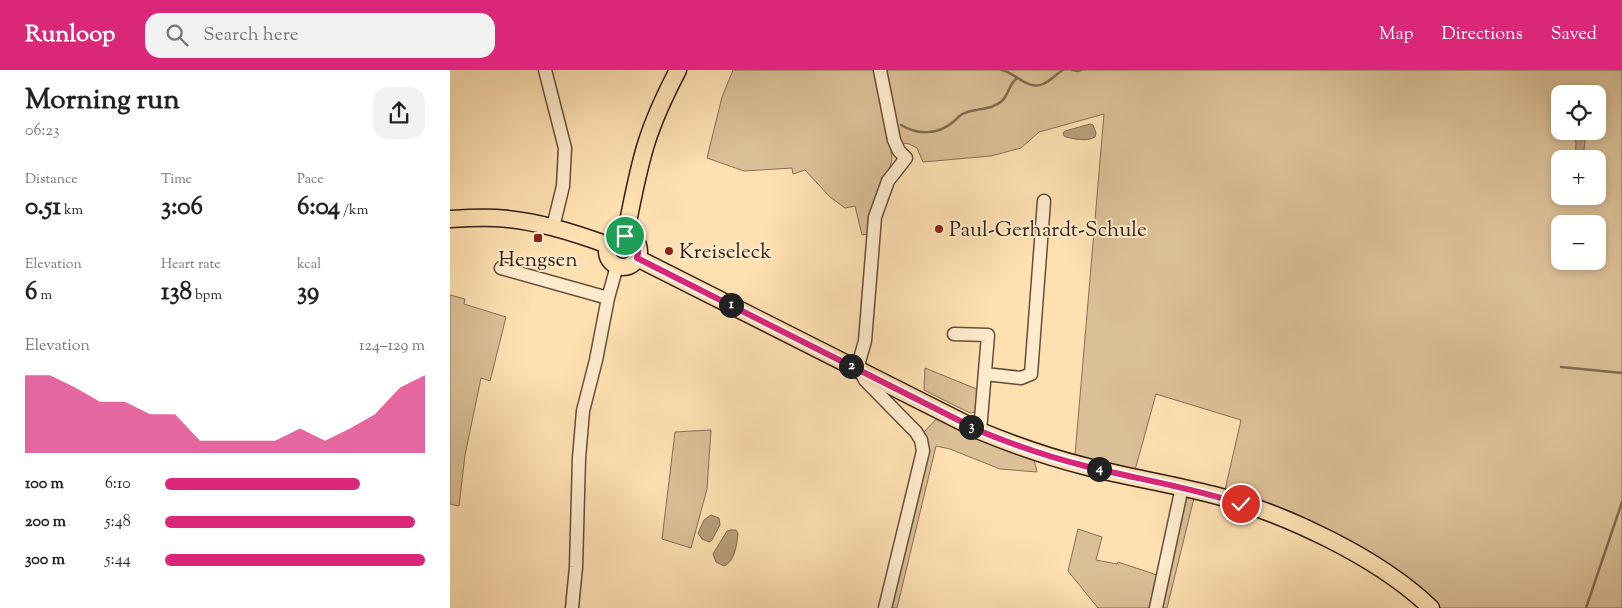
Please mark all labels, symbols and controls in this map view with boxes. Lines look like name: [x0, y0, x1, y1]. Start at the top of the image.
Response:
search box: [145, 13, 495, 58]
text: Runloop: [25, 18, 115, 52]
icon: search: [163, 21, 191, 49]
text: Search here: [203, 22, 299, 49]
text: Map: [1379, 22, 1414, 48]
text: Directions: [1442, 22, 1523, 48]
text: Saved: [1551, 22, 1597, 48]
text: Morning run: [25, 81, 180, 121]
map controls: [1551, 85, 1606, 270]
button: locate: [1551, 85, 1606, 140]
button: share: [373, 87, 425, 139]
text: 06:23: [25, 120, 59, 143]
button: +: [1551, 150, 1606, 205]
text: Distance: [25, 170, 78, 190]
text: Time: [161, 170, 192, 190]
text: Pace: [297, 170, 324, 190]
text: 0.51: [25, 190, 61, 226]
text: 3:06: [161, 190, 203, 226]
text: 6:04: [297, 190, 340, 226]
text: km: [61, 201, 83, 221]
text: /km: [340, 201, 368, 221]
pin: [604, 215, 646, 257]
button: −: [1551, 215, 1606, 270]
place label: Paul-Gerhardt-Schule: [949, 216, 1147, 246]
icon: arrive: [611, 222, 639, 250]
marker: Paul-Gerhardt-Schule: [933, 223, 945, 235]
marker: Hengsen: [532, 232, 544, 244]
place label: Kreiseleck: [679, 238, 772, 268]
marker: Kreiseleck: [663, 245, 675, 257]
place label: Hengsen: [498, 246, 578, 276]
text: Elevation: [25, 255, 82, 275]
text: Heart rate: [161, 255, 221, 275]
text: kcal: [297, 255, 321, 275]
text: 6: [25, 275, 37, 311]
text: 138: [161, 275, 192, 311]
text: 39: [297, 275, 319, 311]
text: m: [37, 286, 52, 306]
text: bpm: [192, 286, 222, 306]
pin: 1: [718, 292, 744, 318]
text: 1: [729, 295, 734, 315]
text: Elevation: [25, 335, 90, 358]
text: 124–129 m: [359, 335, 425, 358]
pin: 2: [838, 354, 864, 378]
text: 2: [848, 356, 855, 376]
pin: 3: [958, 414, 984, 440]
text: 3: [969, 417, 974, 437]
pin: 4: [1086, 456, 1112, 482]
text: 4: [1096, 459, 1103, 479]
text: 100 m: [25, 473, 64, 496]
text: 6:10: [105, 473, 131, 496]
pin: [1220, 483, 1262, 525]
icon: check: [1227, 490, 1255, 518]
text: 200 m: [25, 511, 66, 534]
text: 5:48: [105, 511, 131, 534]
text: 300 m: [25, 549, 65, 572]
text: 5:44: [105, 549, 131, 572]

